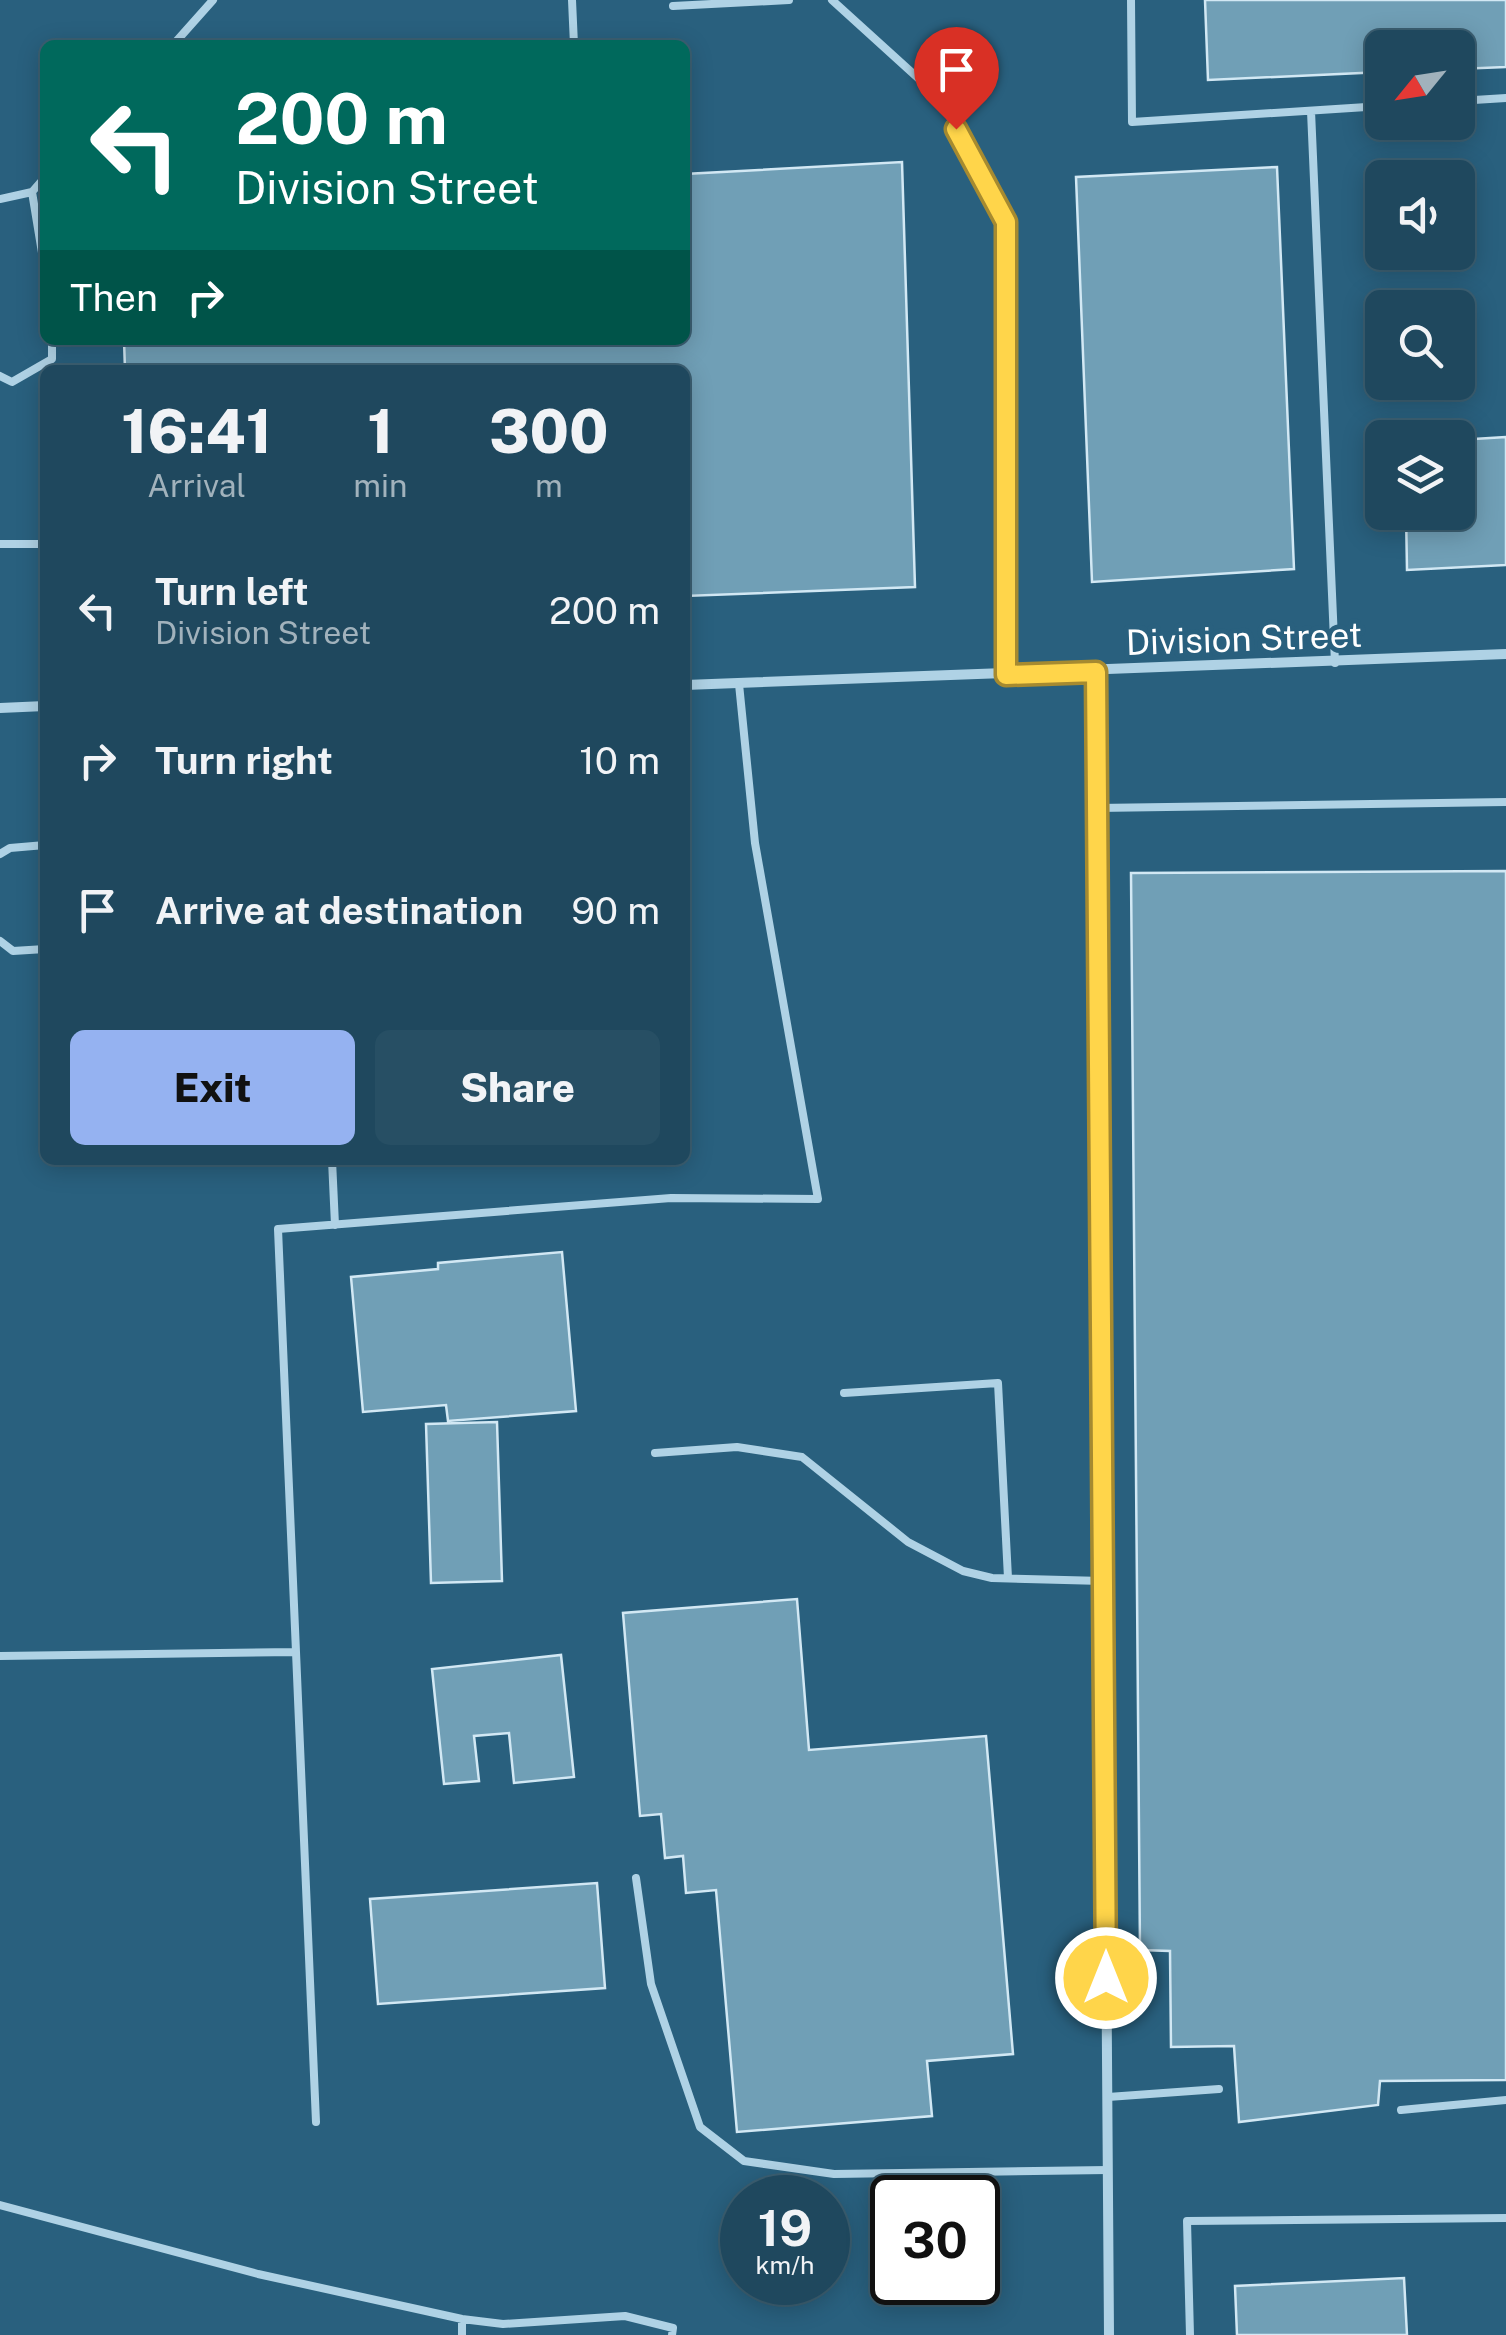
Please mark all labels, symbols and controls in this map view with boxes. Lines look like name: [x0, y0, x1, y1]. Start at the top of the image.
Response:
pin: [914, 27, 999, 130]
north arrow: [1365, 30, 1475, 140]
map controls: [1365, 30, 1475, 530]
icon: arrive: [929, 42, 984, 97]
text: 200 m: [235, 77, 448, 160]
icon: left: [70, 80, 200, 210]
button: sound: [1365, 160, 1475, 270]
text: Division Street: [235, 161, 539, 214]
icon: right: [178, 270, 233, 325]
text: Then: [70, 275, 158, 320]
button: search: [1365, 290, 1475, 400]
text: 16:41: [121, 396, 272, 467]
text: 1: [367, 396, 394, 467]
text: 300: [489, 396, 609, 467]
button: layers: [1365, 420, 1475, 530]
text: Arrival: [147, 467, 246, 504]
text: min: [353, 467, 408, 504]
text: m: [535, 467, 563, 504]
text: Turn left: [155, 569, 309, 614]
icon: left: [70, 583, 125, 638]
text: 200 m: [549, 588, 660, 633]
text: Division Street: [155, 614, 371, 651]
street label: Division Street: [1125, 614, 1363, 663]
icon: right: [70, 733, 125, 788]
text: Turn right: [155, 738, 333, 783]
text: 10 m: [579, 738, 660, 783]
icon: arrive: [70, 883, 125, 938]
text: Arrive at destination: [155, 888, 523, 933]
text: 90 m: [571, 888, 660, 933]
button: Exit: [70, 1030, 355, 1145]
button: Share: [375, 1030, 660, 1145]
position arrow: [1054, 1926, 1158, 2030]
speed limit sign: 30: [870, 2175, 1000, 2305]
text: 19: [758, 2198, 812, 2257]
text: km/h: [756, 2250, 814, 2280]

